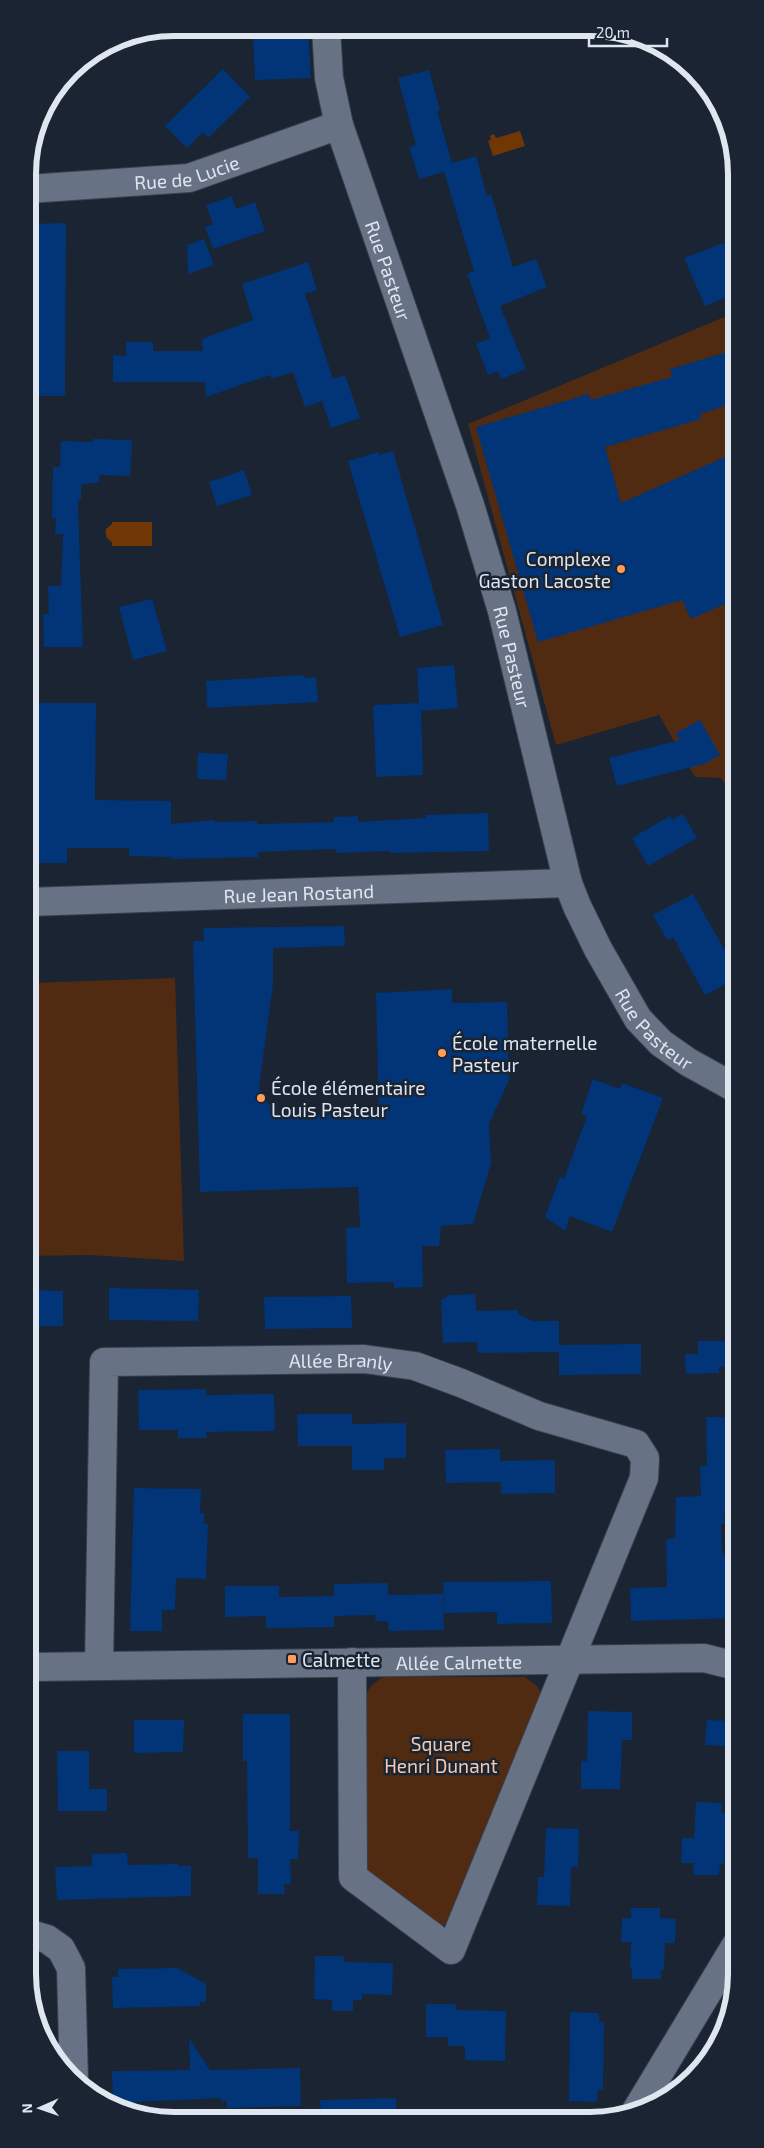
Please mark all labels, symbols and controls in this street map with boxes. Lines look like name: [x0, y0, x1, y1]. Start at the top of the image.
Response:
scale bar: [589, 15, 666, 47]
text: 20 m: [596, 23, 630, 41]
street label: Rue de Lucie: [133, 150, 242, 193]
street label: Rue Pasteur: [361, 217, 417, 324]
place label: Complexe Gaston Lacoste: [478, 547, 611, 592]
marker: Complexe Gaston Lacoste: [615, 563, 627, 575]
street label: Rue Pasteur: [490, 604, 537, 711]
street label: Rue Jean Rostand: [223, 878, 375, 907]
street label: Rue Pasteur: [611, 984, 697, 1074]
place label: École maternelle Pasteur: [452, 1031, 598, 1076]
marker: École maternelle Pasteur: [436, 1047, 448, 1059]
place label: École élémentaire Louis Pasteur: [271, 1076, 426, 1121]
marker: École élémentaire Louis Pasteur: [255, 1092, 267, 1104]
street label: Allée Branly: [289, 1347, 394, 1374]
place label: Calmette: [302, 1648, 380, 1671]
street label: Allée Calmette: [396, 1649, 522, 1674]
marker: Calmette: [286, 1653, 298, 1665]
park label: Square Henri Dunant: [384, 1732, 498, 1777]
north arrow: [15, 2083, 65, 2133]
text: N: [18, 2103, 35, 2114]

